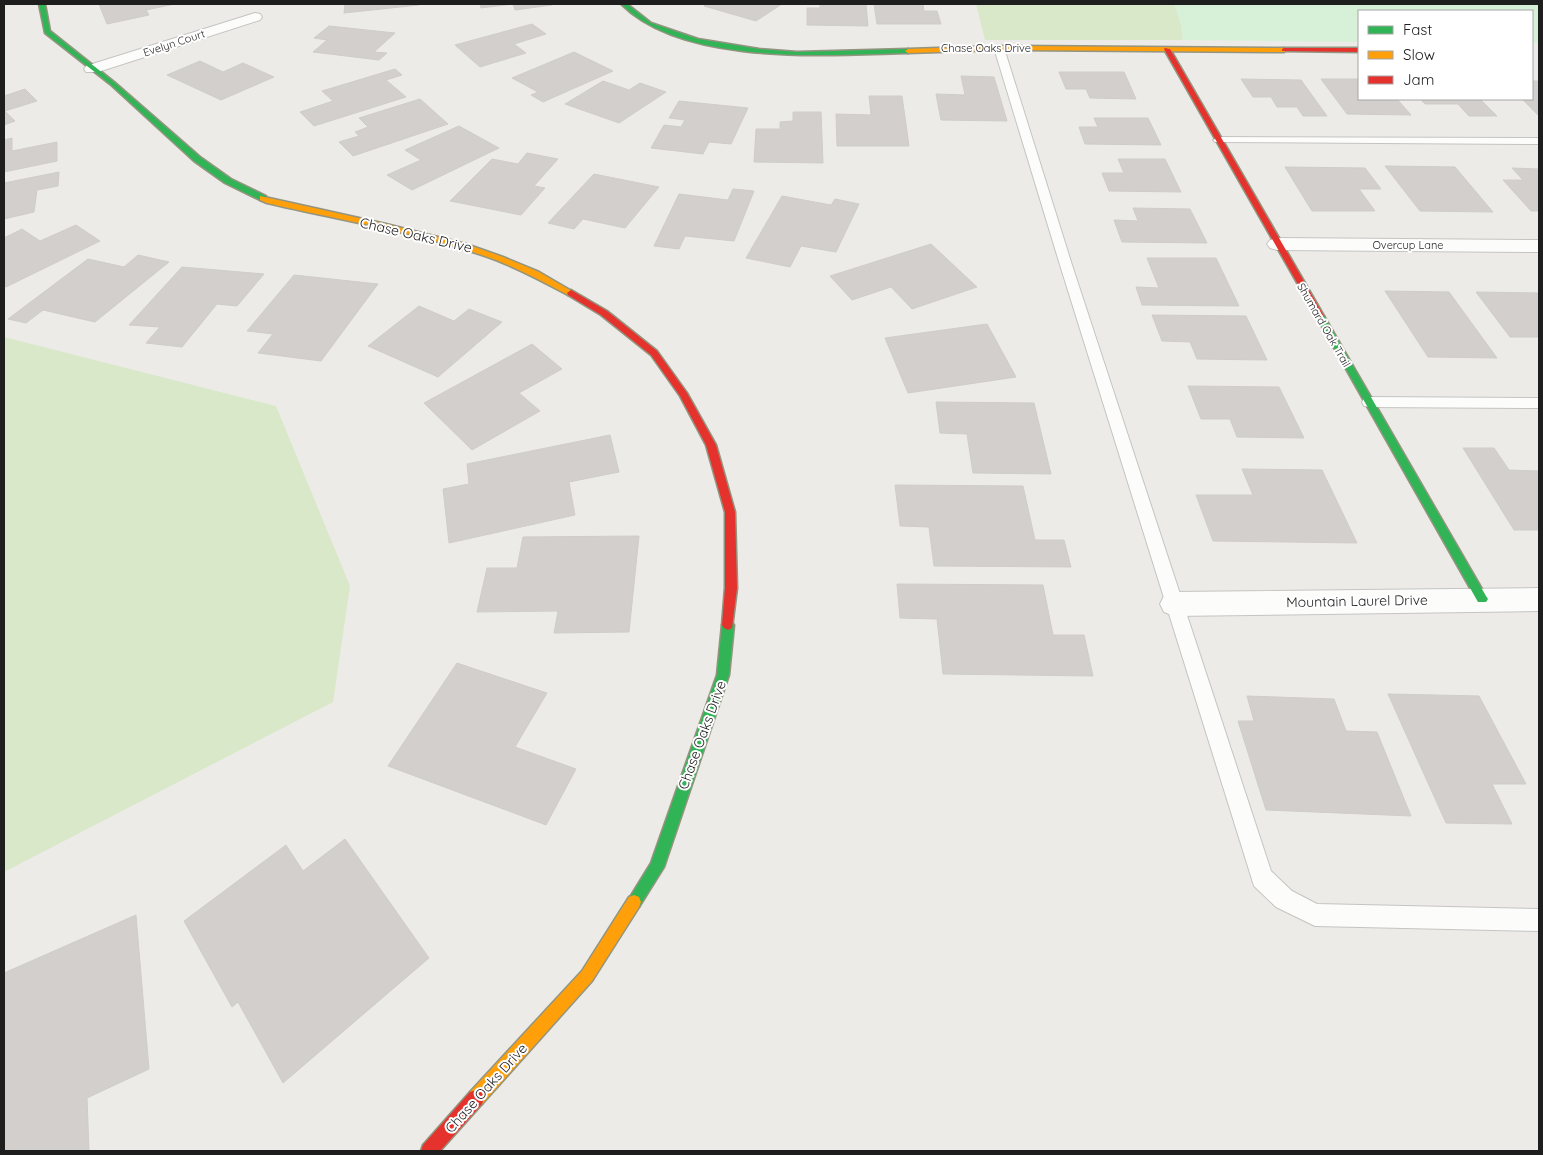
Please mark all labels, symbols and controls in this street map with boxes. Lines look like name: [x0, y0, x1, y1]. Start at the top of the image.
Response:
legend: [1358, 10, 1533, 100]
text: Fast: [1403, 20, 1432, 39]
street label: Evelyn Court: [141, 26, 207, 60]
street label: Chase Oaks Drive: [941, 41, 1031, 55]
text: Slow: [1403, 45, 1435, 64]
text: Jam: [1403, 70, 1434, 89]
street label: Chase Oaks Drive: [358, 213, 474, 257]
street label: Overcup Lane: [1372, 238, 1444, 252]
street label: Shumard Oak Trail: [1294, 281, 1354, 369]
street label: Mountain Laurel Drive: [1286, 591, 1428, 611]
street label: Chase Oaks Drive: [674, 678, 730, 792]
street label: Chase Oaks Drive: [441, 1039, 531, 1137]

